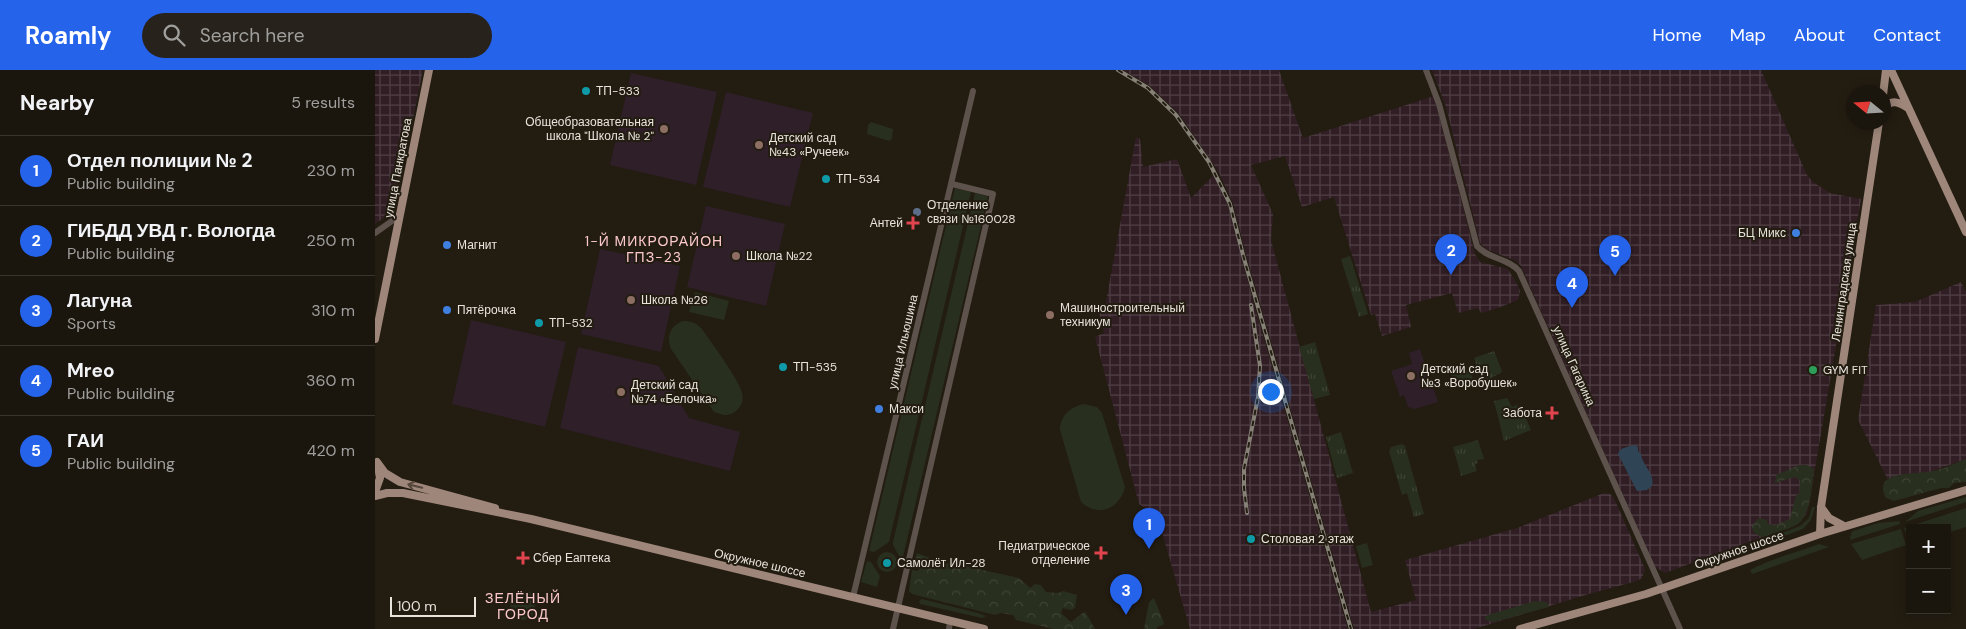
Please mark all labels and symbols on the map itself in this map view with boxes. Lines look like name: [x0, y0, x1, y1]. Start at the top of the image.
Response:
place label: ТП-533: [596, 83, 640, 99]
marker: ТП-533: [580, 85, 592, 97]
north arrow: [1846, 85, 1891, 130]
place label: Общеобразовательная школа "Школа № 2": [525, 114, 654, 144]
street label: улица Панкратова: [380, 116, 416, 219]
marker: Общеобразовательная школа "Школа № 2": [658, 123, 670, 135]
place label: Детский сад №43 «Ручеек»: [769, 130, 849, 160]
marker: Детский сад №43 «Ручеек»: [753, 139, 765, 151]
place label: ТП-534: [836, 171, 880, 187]
marker: ТП-534: [820, 173, 832, 185]
place label: Отделение связи №160028: [927, 197, 1016, 227]
marker: Отделение связи №160028: [911, 206, 923, 218]
place label: Антей: [870, 215, 903, 231]
marker: Антей: [907, 217, 919, 229]
street label: Ленинградская улица: [1828, 221, 1860, 343]
place label: БЦ Микс: [1738, 225, 1786, 241]
marker: БЦ Микс: [1790, 227, 1802, 239]
district label: 1-Й МИКРОРАЙОН ГПЗ-23: [585, 232, 723, 266]
pin: 2: [1435, 234, 1467, 275]
pin: 5: [1599, 235, 1631, 276]
place label: Магнит: [457, 237, 498, 253]
marker: Магнит: [441, 239, 453, 251]
place label: Школа №22: [746, 248, 812, 264]
marker: Школа №22: [730, 250, 742, 262]
pin: 4: [1556, 267, 1588, 308]
place label: Школа №26: [641, 292, 708, 308]
street label: улица Ильюшина: [884, 293, 922, 391]
marker: Школа №26: [625, 294, 637, 306]
place label: Машиностроительный техникум: [1060, 300, 1185, 330]
place label: Пятёрочка: [457, 302, 516, 318]
marker: Пятёрочка: [441, 304, 453, 316]
marker: Машиностроительный техникум: [1044, 309, 1056, 321]
place label: ТП-532: [549, 315, 593, 331]
marker: ТП-532: [533, 317, 545, 329]
street label: улица Гагарина: [1549, 323, 1599, 409]
place label: ТП-535: [793, 359, 837, 375]
marker: ТП-535: [777, 361, 789, 373]
place label: Детский сад №3 «Воробушек»: [1421, 361, 1517, 391]
place label: GYM FIT: [1823, 362, 1868, 378]
marker: GYM FIT: [1807, 364, 1819, 376]
marker: Детский сад №3 «Воробушек»: [1405, 370, 1417, 382]
place label: Детский сад №74 «Белочка»: [631, 377, 717, 407]
your location: [1258, 379, 1284, 405]
marker: Детский сад №74 «Белочка»: [615, 386, 627, 398]
place label: Макси: [889, 401, 924, 417]
marker: Макси: [873, 403, 885, 415]
place label: Забота: [1503, 405, 1542, 421]
marker: Забота: [1546, 407, 1558, 419]
one-way arrow: [408, 481, 424, 490]
pin: 1: [1133, 508, 1165, 549]
street label: Окружное шоссе: [1692, 527, 1786, 573]
place label: Столовая 2 этаж: [1261, 531, 1354, 547]
marker: Столовая 2 этаж: [1245, 533, 1257, 545]
place label: Педиатрическое отделение: [998, 538, 1090, 568]
street label: Окружное шоссе: [713, 545, 808, 581]
marker: Педиатрическое отделение: [1094, 546, 1108, 560]
place label: Сбер Еаптека: [533, 550, 611, 566]
marker: Сбер Еаптека: [517, 552, 529, 564]
place label: Самолёт Ил-28: [897, 555, 986, 571]
marker: Самолёт Ил-28: [881, 557, 893, 569]
pin: 3: [1110, 574, 1142, 615]
district label: ЗЕЛЁНЫЙ ГОРОД: [485, 589, 561, 623]
scale bar: [390, 594, 476, 617]

